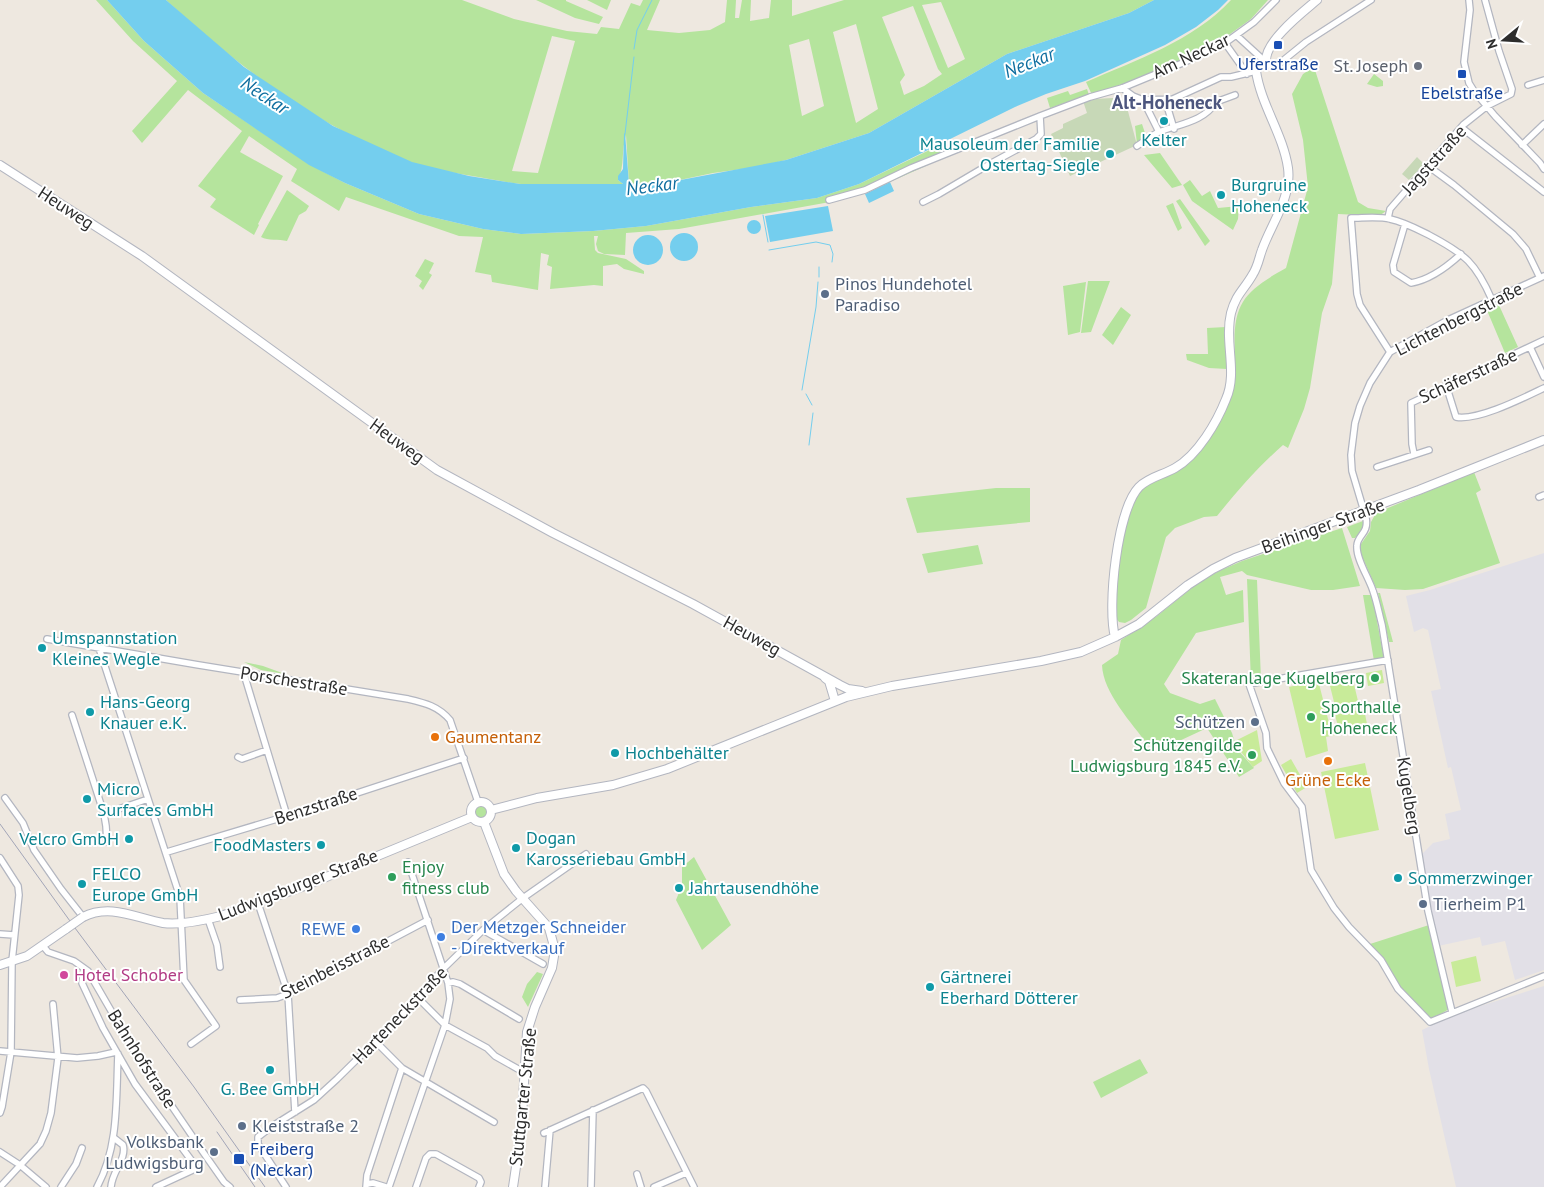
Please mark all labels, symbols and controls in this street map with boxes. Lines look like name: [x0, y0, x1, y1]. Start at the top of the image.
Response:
north arrow: [1479, 15, 1529, 65]
street label: Am Neckar: [1148, 28, 1233, 83]
text: N: [1482, 37, 1502, 51]
marker: Uferstraße: [1272, 39, 1284, 51]
water label: Neckar: [1000, 40, 1059, 83]
place label: Uferstraße: [1237, 52, 1319, 75]
place label: St. Joseph: [1334, 54, 1408, 77]
marker: St. Joseph: [1412, 60, 1424, 72]
marker: Ebelstraße: [1456, 68, 1468, 80]
water label: Neckar: [236, 71, 295, 120]
place label: Ebelstraße: [1421, 81, 1503, 104]
district label: Alt-Hoheneck: [1112, 90, 1223, 114]
marker: Kelter: [1158, 115, 1170, 127]
street label: Jagststraße: [1396, 120, 1471, 200]
place label: Kelter: [1141, 128, 1187, 151]
place label: Mausoleum der Familie Ostertag-Siegle: [920, 132, 1100, 176]
marker: Mausoleum der Familie Ostertag-Siegle: [1104, 148, 1116, 160]
water label: Neckar: [624, 170, 681, 200]
place label: Burgruine Hoheneck: [1231, 173, 1308, 217]
street label: Heuweg: [34, 181, 99, 234]
marker: Burgruine Hoheneck: [1215, 189, 1227, 201]
place label: Pinos Hundehotel Paradiso: [835, 272, 973, 316]
street label: Lichtenbergstraße: [1391, 276, 1526, 361]
marker: Pinos Hundehotel Paradiso: [819, 288, 831, 300]
street label: Schäferstraße: [1415, 343, 1521, 408]
street label: Heuweg: [365, 413, 429, 468]
street label: Beihinger Straße: [1258, 493, 1387, 558]
street label: Heuweg: [719, 610, 785, 661]
place label: Umspannstation Kleines Wegle: [52, 626, 177, 670]
marker: Umspannstation Kleines Wegle: [36, 642, 48, 654]
street label: Porschestraße: [239, 661, 349, 700]
place label: Skateranlage Kugelberg: [1181, 666, 1365, 689]
marker: Skateranlage Kugelberg: [1369, 672, 1381, 684]
place label: Hans-Georg Knauer e.K.: [100, 690, 190, 734]
place label: Sporthalle Hoheneck: [1321, 695, 1401, 739]
marker: Hans-Georg Knauer e.K.: [84, 706, 96, 718]
place label: Schützen: [1175, 710, 1245, 733]
marker: Sporthalle Hoheneck: [1305, 711, 1317, 723]
marker: Schützen: [1249, 716, 1261, 728]
place label: Gaumentanz: [445, 725, 541, 748]
marker: Gaumentanz: [429, 731, 441, 743]
place label: Schützengilde Ludwigsburg 1845 e.V.: [1070, 733, 1242, 777]
place label: Hochbehälter: [625, 741, 729, 764]
marker: Hochbehälter: [609, 747, 621, 759]
marker: Schützengilde Ludwigsburg 1845 e.V.: [1246, 749, 1258, 761]
marker: Grüne Ecke: [1322, 755, 1334, 767]
street label: Kugelberg: [1392, 755, 1427, 837]
place label: Grüne Ecke: [1285, 768, 1371, 791]
place label: Micro Surfaces GmbH: [97, 777, 214, 821]
street label: Benzstraße: [271, 781, 360, 830]
marker: Micro Surfaces GmbH: [81, 793, 93, 805]
place label: Dogan Karosseriebau GmbH: [526, 826, 686, 870]
place label: Velcro GmbH: [18, 827, 119, 850]
marker: Velcro GmbH: [123, 833, 135, 845]
place label: FoodMasters: [213, 833, 311, 856]
marker: FoodMasters: [315, 839, 327, 851]
marker: Dogan Karosseriebau GmbH: [510, 842, 522, 854]
street label: Ludwigsburger Straße: [215, 843, 381, 926]
place label: Enjoy fitness club: [402, 855, 490, 899]
place label: FELCO Europe GmbH: [92, 862, 198, 906]
place label: Sommerzwinger: [1408, 866, 1533, 889]
marker: Enjoy fitness club: [386, 871, 398, 883]
marker: Sommerzwinger: [1392, 872, 1404, 884]
place label: Jahrtausendhöhe: [688, 876, 819, 899]
marker: FELCO Europe GmbH: [76, 878, 88, 890]
marker: Jahrtausendhöhe: [673, 882, 685, 894]
place label: Tierheim P1: [1433, 892, 1526, 915]
marker: Tierheim P1: [1417, 898, 1429, 910]
place label: Der Metzger Schneider - Direktverkauf: [451, 915, 626, 959]
place label: REWE: [301, 917, 346, 940]
marker: REWE: [350, 923, 362, 935]
street label: Steinbeisstraße: [277, 929, 393, 1004]
marker: Der Metzger Schneider - Direktverkauf: [435, 931, 447, 943]
street label: Harteneckstraße: [347, 961, 452, 1068]
place label: Hotel Schober: [74, 963, 183, 986]
place label: Gärtnerei Eberhard Dötterer: [940, 965, 1078, 1009]
marker: Hotel Schober: [58, 969, 70, 981]
marker: Gärtnerei Eberhard Dötterer: [924, 981, 936, 993]
street label: Bahnhofstraße: [103, 1005, 182, 1113]
street label: Stuttgarter Straße: [504, 1027, 541, 1167]
marker: G. Bee GmbH: [264, 1064, 276, 1076]
place label: G. Bee GmbH: [220, 1077, 320, 1100]
place label: Kleiststraße 2: [252, 1114, 359, 1137]
marker: Kleiststraße 2: [236, 1120, 248, 1132]
place label: Volksbank Ludwigsburg: [105, 1130, 204, 1174]
place label: Freiberg (Neckar): [250, 1137, 314, 1181]
marker: Volksbank Ludwigsburg: [208, 1146, 220, 1158]
marker: Freiberg (Neckar): [232, 1152, 246, 1166]

